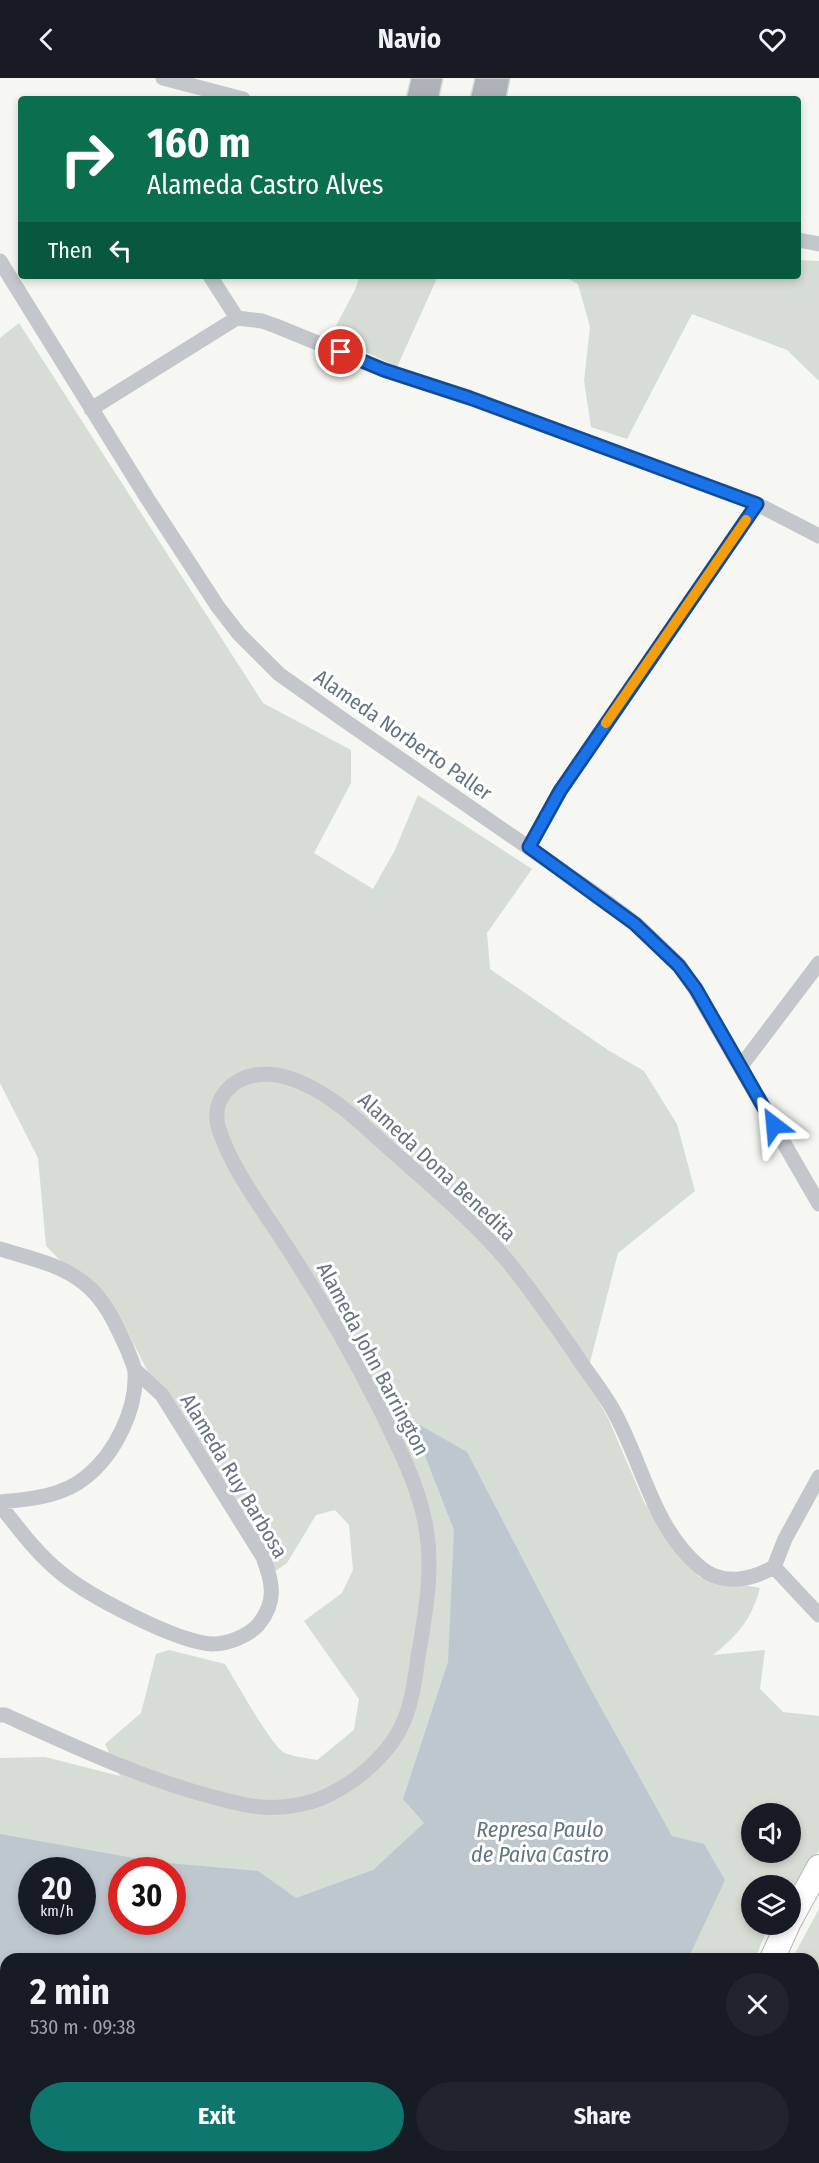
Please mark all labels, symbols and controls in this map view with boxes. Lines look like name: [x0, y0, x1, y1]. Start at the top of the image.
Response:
icon: back: [30, 23, 63, 56]
text: Navio: [378, 23, 441, 55]
icon: heart: [756, 23, 789, 56]
text: 160 m: [147, 118, 250, 168]
icon: right: [48, 120, 126, 198]
text: Alameda Castro Alves: [147, 169, 383, 201]
icon: left: [104, 234, 137, 267]
text: Then: [48, 237, 92, 264]
pin: [315, 326, 366, 377]
icon: arrive: [324, 335, 357, 368]
street label: Alameda Norberto Paller: [309, 664, 497, 807]
street label: Alameda Dona Benedita: [353, 1087, 521, 1247]
position arrow: [742, 1093, 806, 1157]
street label: Alameda John Barrington: [311, 1258, 435, 1460]
street label: Alameda Ruy Barbosa: [175, 1389, 293, 1563]
map controls: [741, 1803, 801, 1935]
button: sound: [741, 1803, 801, 1863]
water label: Represa Paulo de Paiva Castro: [471, 1816, 609, 1868]
speed limit sign: 30: [108, 1857, 186, 1935]
text: 20: [42, 1871, 72, 1907]
button: layers: [741, 1875, 801, 1935]
text: km/h: [40, 1902, 74, 1920]
text: 2 min: [30, 1970, 110, 2014]
button: close: [726, 1973, 789, 2036]
text: 530 m · 09:38: [30, 2015, 136, 2039]
button: Exit: [30, 2082, 404, 2151]
button: Share: [416, 2082, 789, 2151]

